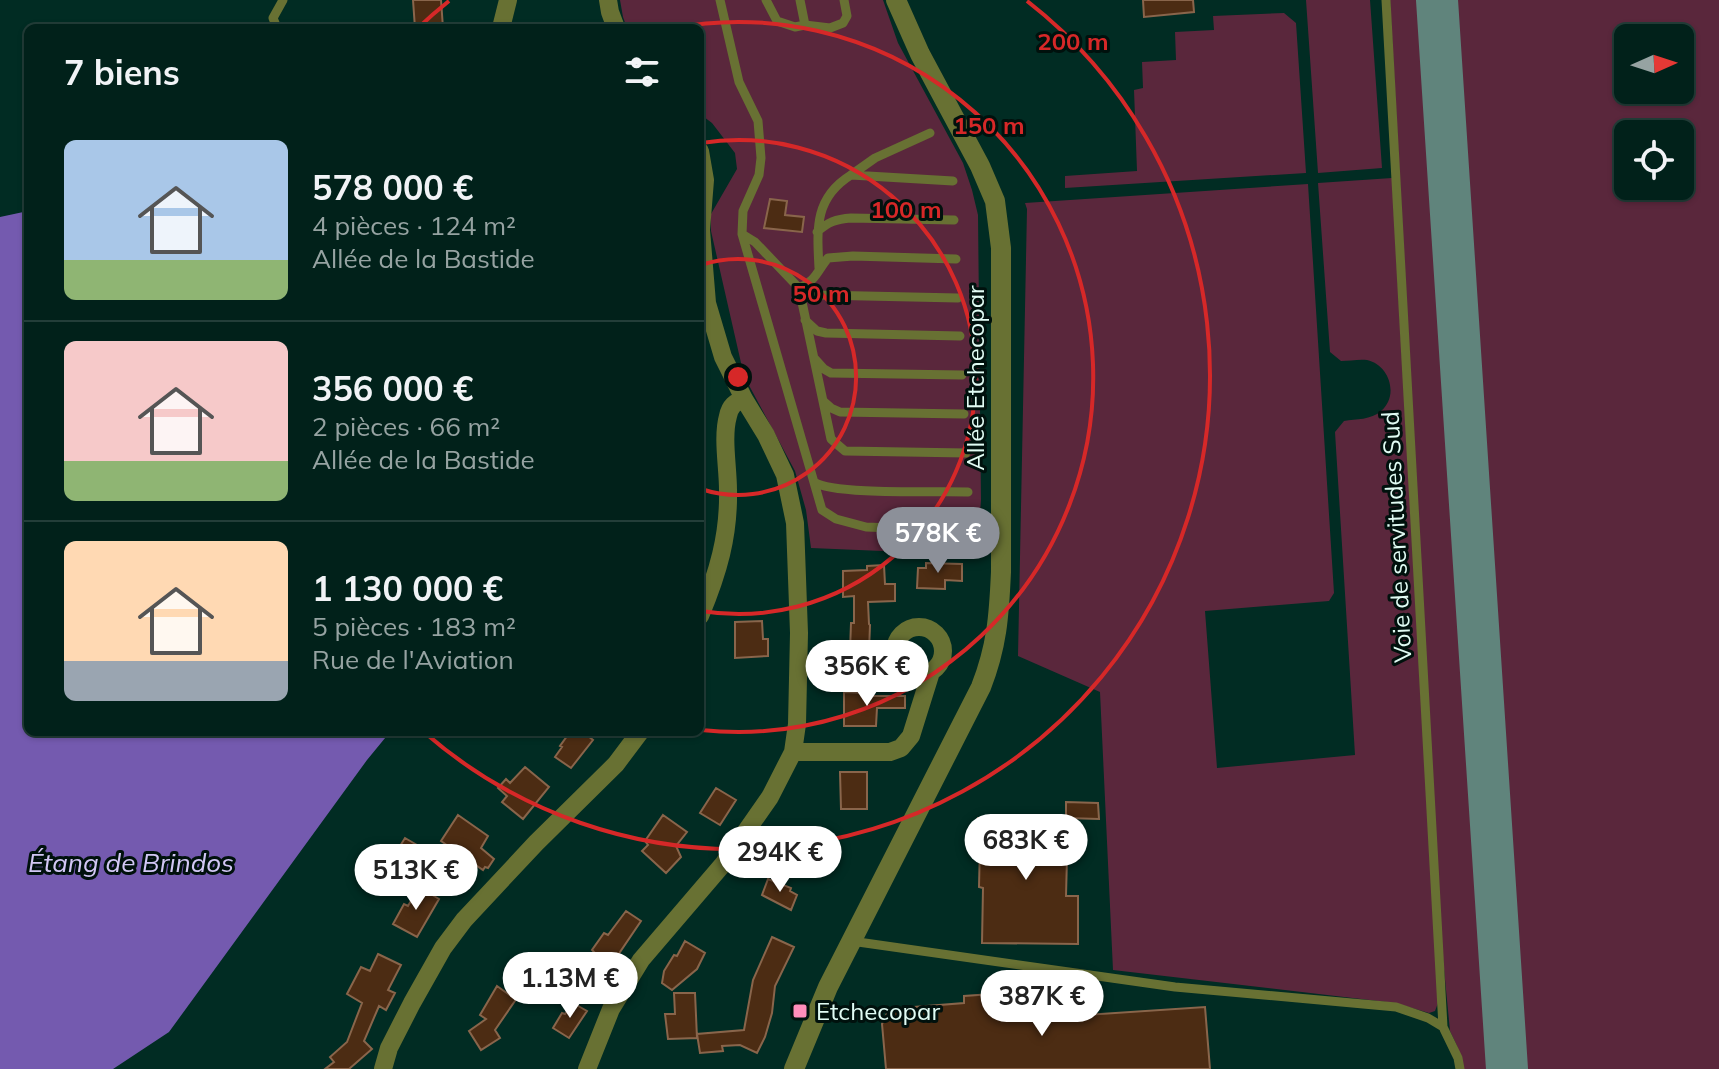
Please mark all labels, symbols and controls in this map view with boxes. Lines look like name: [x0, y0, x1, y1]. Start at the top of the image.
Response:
north arrow: [1614, 24, 1694, 104]
map controls: [1614, 24, 1694, 200]
text: 200 m: [1037, 26, 1109, 56]
icon: filters: [620, 50, 664, 94]
text: 7 biens: [64, 51, 180, 94]
text: 150 m: [953, 110, 1025, 140]
button: locate: [1614, 120, 1694, 200]
text: 578 000 €: [312, 166, 473, 209]
icon: home: [128, 172, 224, 268]
text: 100 m: [870, 194, 942, 224]
text: 4 pièces · 124 m²: [312, 209, 516, 242]
text: Allée de la Bastide: [312, 242, 535, 275]
text: 50 m: [793, 278, 849, 308]
street label: Allée Etchecopar: [960, 285, 990, 471]
centre of rings: [724, 363, 752, 391]
text: 356 000 €: [312, 367, 473, 410]
icon: home: [128, 373, 224, 469]
text: 2 pièces · 66 m²: [312, 410, 500, 443]
street label: Voie de servitudes Sud: [1374, 411, 1418, 663]
text: Allée de la Bastide: [312, 443, 535, 476]
pin: 578K €: [873, 507, 1003, 575]
text: 578K €: [895, 516, 981, 549]
text: 1 130 000 €: [312, 567, 503, 610]
icon: home: [128, 573, 224, 669]
text: 5 pièces · 183 m²: [312, 610, 516, 643]
pin: 356K €: [802, 640, 932, 708]
text: Rue de l'Aviation: [312, 643, 514, 676]
text: 356K €: [824, 649, 910, 682]
pin: 683K €: [961, 814, 1091, 882]
text: 683K €: [983, 823, 1069, 856]
pin: 294K €: [715, 826, 845, 894]
text: 294K €: [737, 835, 823, 868]
pin: 513K €: [351, 844, 481, 912]
water label: Étang de Brindos: [28, 846, 234, 879]
text: 513K €: [373, 853, 459, 886]
pin: 1.13M €: [496, 952, 644, 1020]
text: 1.13M €: [521, 961, 619, 994]
pin: 387K €: [977, 970, 1107, 1038]
text: 387K €: [999, 979, 1085, 1012]
place label: Etchecopar: [816, 996, 940, 1026]
marker: Etchecopar: [791, 1002, 809, 1020]

